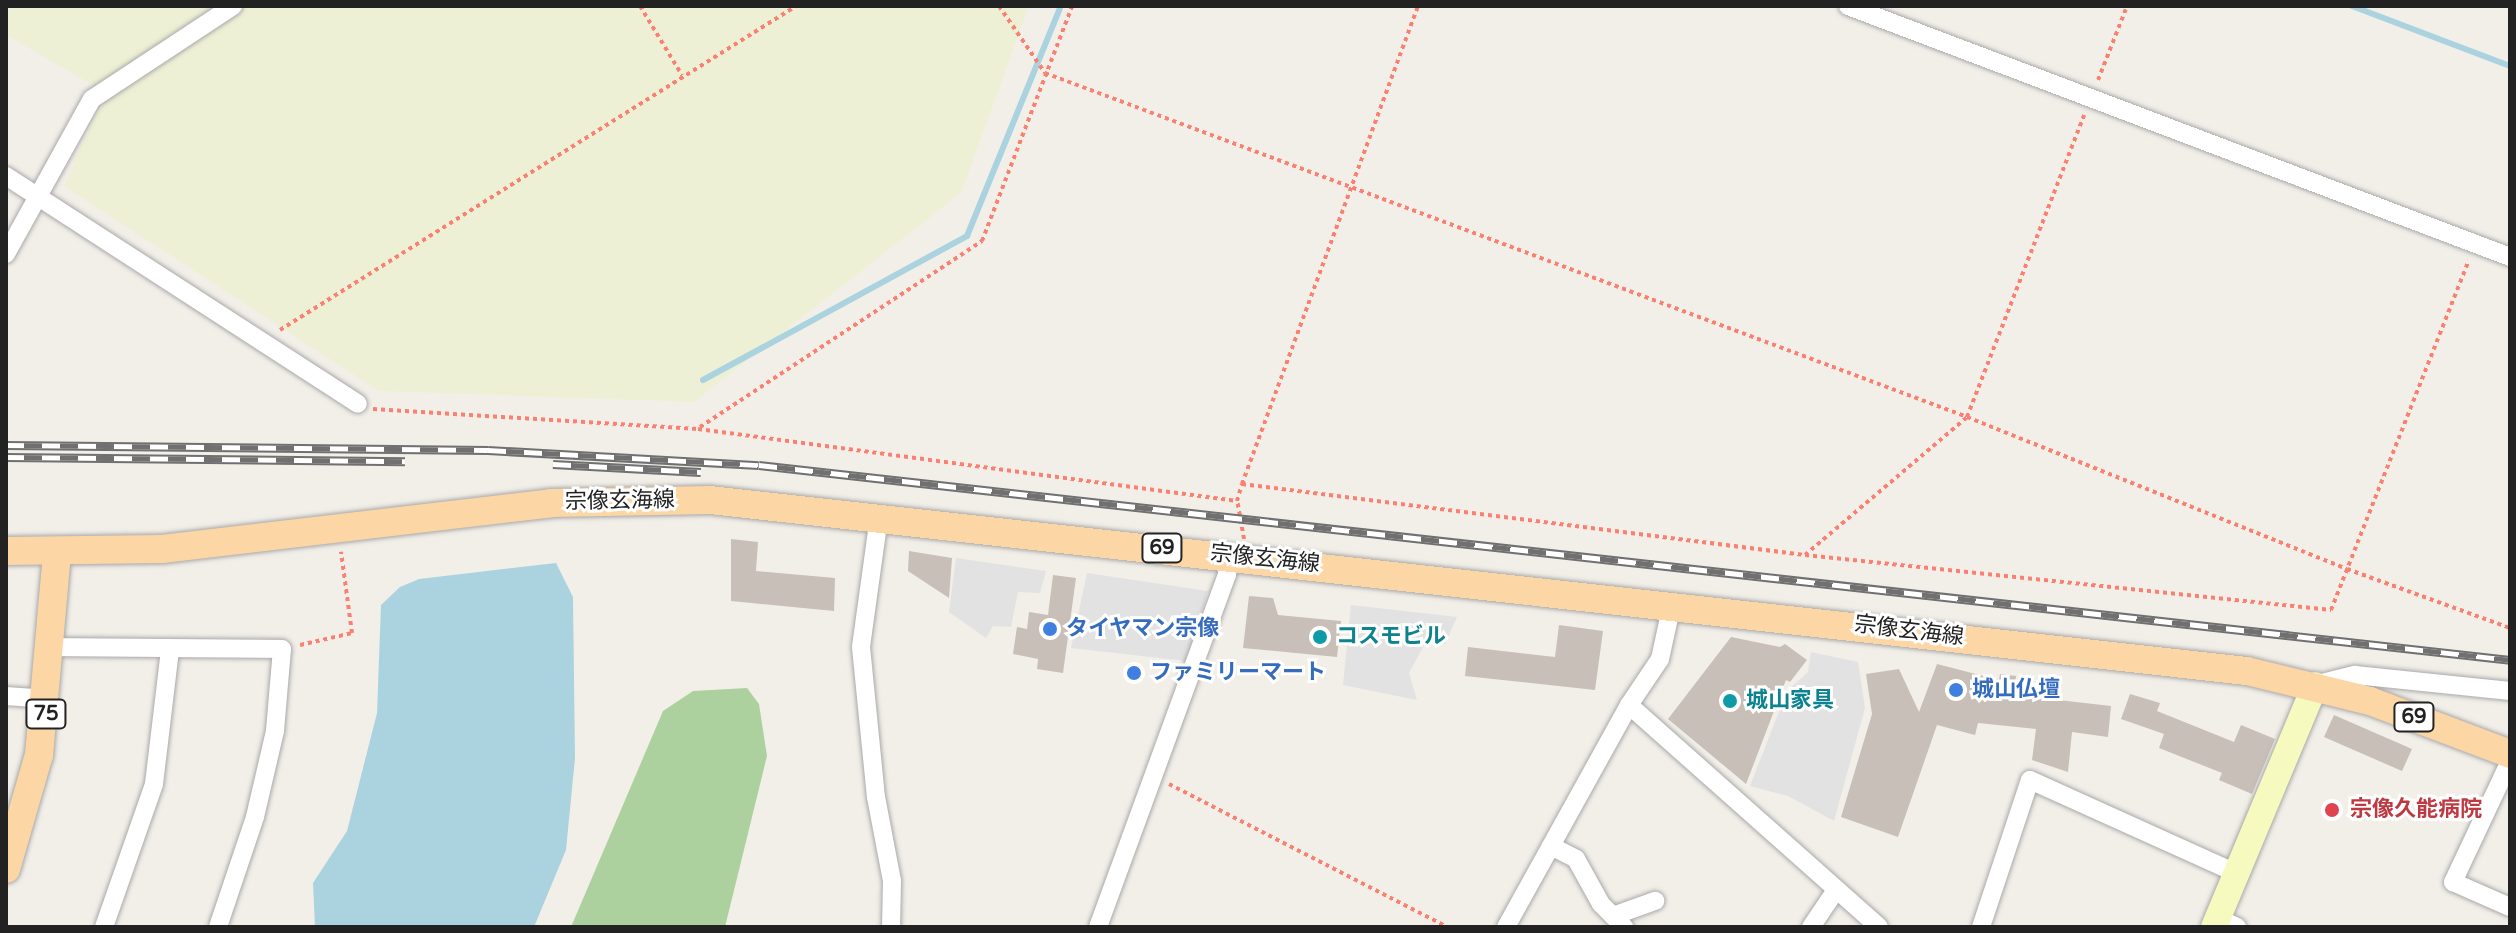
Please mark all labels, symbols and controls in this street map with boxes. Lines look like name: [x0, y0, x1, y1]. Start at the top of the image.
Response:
street label: 宗像玄海線: [565, 487, 675, 515]
road number: 69: [1140, 532, 1184, 564]
street label: 宗像玄海線: [1209, 540, 1321, 578]
street label: 宗像玄海線: [1853, 611, 1965, 651]
place label: タイヤマン宗像: [1066, 616, 1220, 642]
marker: タイヤマン宗像: [1041, 620, 1059, 638]
place label: コスモビル: [1336, 624, 1446, 650]
marker: コスモビル: [1311, 628, 1329, 646]
place label: ファミリーマート: [1150, 660, 1326, 686]
marker: ファミリーマート: [1125, 664, 1143, 682]
place label: 城山仏壇: [1972, 677, 2060, 703]
marker: 城山仏壇: [1947, 681, 1965, 699]
place label: 城山家具: [1746, 688, 1834, 714]
marker: 城山家具: [1721, 692, 1739, 710]
road number: 75: [24, 698, 68, 730]
road number: 69: [2392, 701, 2436, 733]
place label: 宗像久能病院: [2350, 797, 2482, 823]
marker: 宗像久能病院: [2321, 799, 2343, 821]

